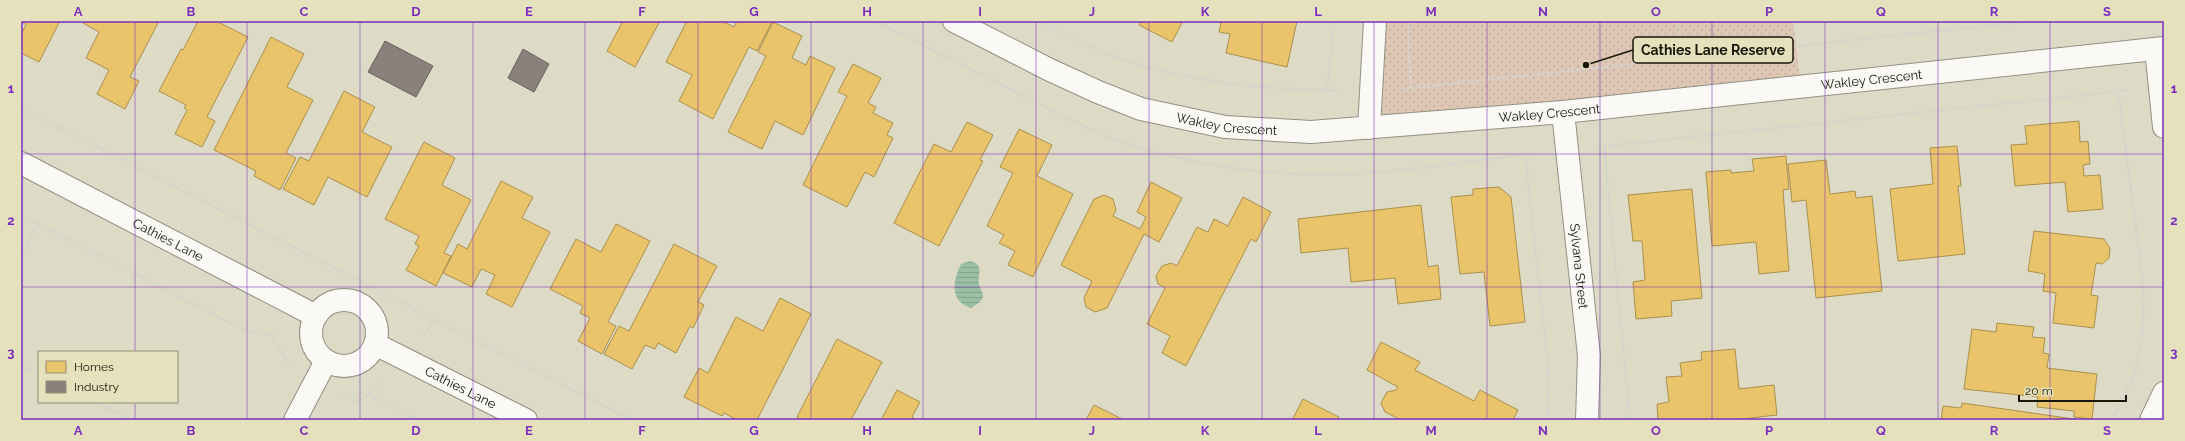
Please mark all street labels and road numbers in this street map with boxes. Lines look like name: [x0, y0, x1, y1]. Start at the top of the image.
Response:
street label: Wakley Crescent: [1820, 67, 1924, 92]
street label: Wakley Crescent: [1498, 101, 1601, 125]
street label: Wakley Crescent: [1175, 110, 1278, 138]
street label: Cathies Lane: [130, 215, 206, 265]
street label: Sylvana Street: [1567, 223, 1591, 310]
street label: Cathies Lane: [422, 363, 499, 412]

